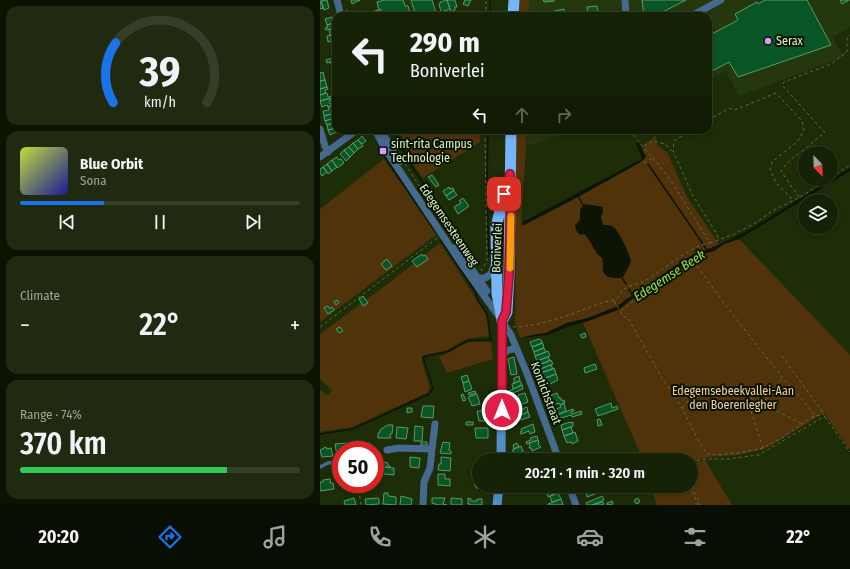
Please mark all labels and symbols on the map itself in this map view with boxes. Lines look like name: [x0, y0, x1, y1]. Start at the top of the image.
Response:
place label: Serax: [776, 34, 804, 48]
marker: Serax: [763, 36, 773, 46]
place label: sint-rita Campus Technologie: [391, 137, 472, 165]
marker: sint-rita Campus Technologie: [378, 146, 388, 156]
north arrow: [798, 146, 838, 186]
pin: [487, 177, 521, 211]
street label: Edegemsesteenweg: [416, 181, 482, 269]
street label: Boniverlei: [489, 223, 505, 273]
water label: Edegemse Beek: [631, 246, 708, 304]
street label: Kontichstraat: [528, 360, 564, 426]
park label: Edegemsebeekvallei-Aan den Boerenlegher: [672, 384, 794, 412]
position arrow: [481, 389, 523, 431]
speed limit sign: 50: [332, 441, 384, 493]

